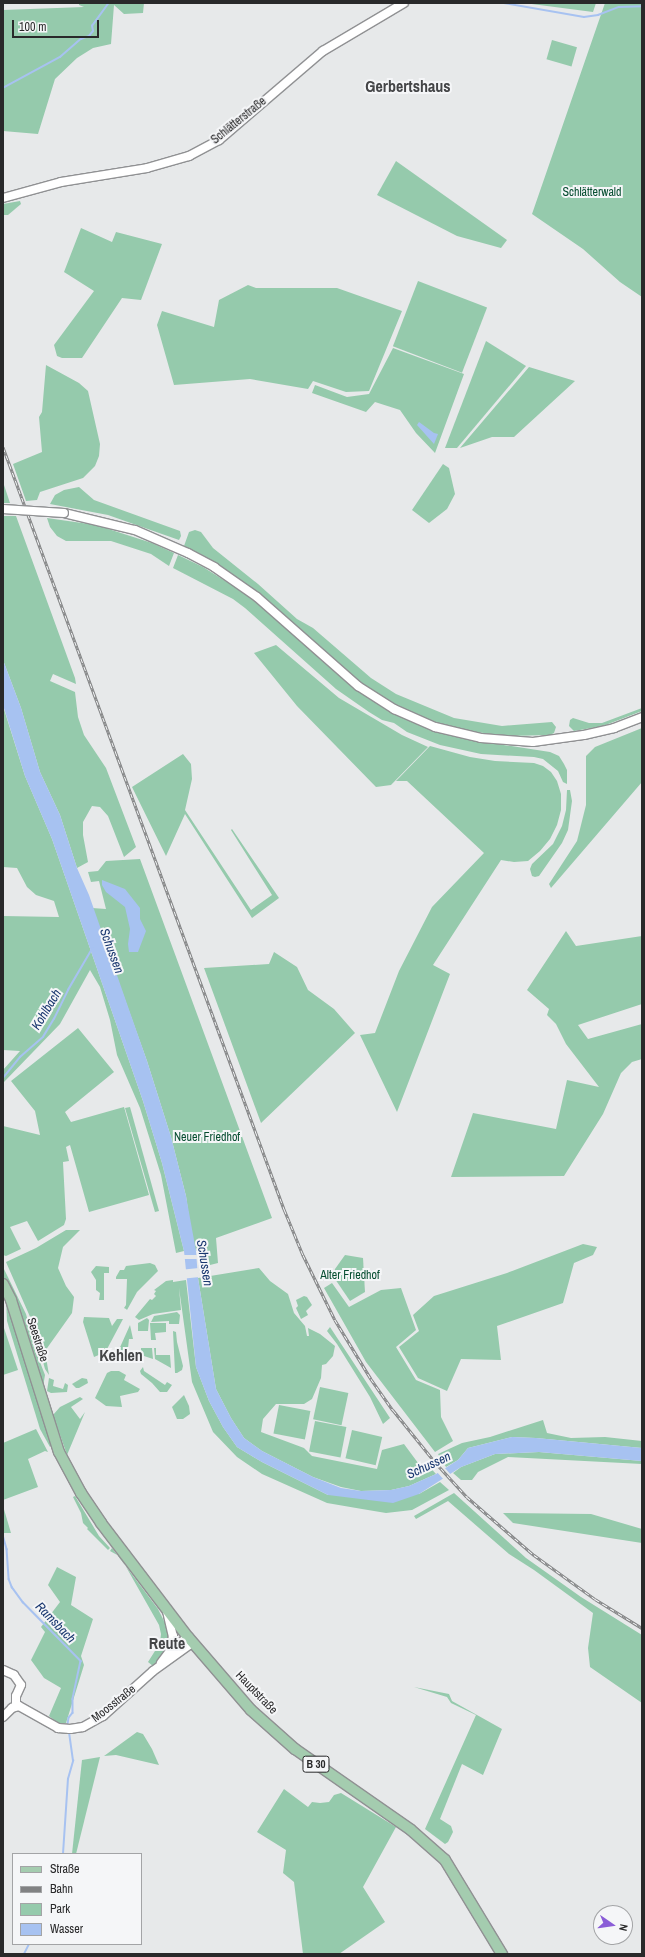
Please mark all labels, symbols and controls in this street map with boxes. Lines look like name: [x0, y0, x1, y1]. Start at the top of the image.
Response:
scale bar: [14, 12, 101, 38]
text: 100 m: [19, 19, 46, 35]
district label: Gerbertshaus: [365, 76, 451, 96]
street label: Schlätterstraße: [209, 94, 269, 148]
park label: Schlätterwald: [562, 186, 622, 200]
water label: Schussen: [96, 926, 126, 976]
water label: Kohlbach: [29, 987, 65, 1033]
park label: Neuer Friedhof: [174, 1131, 240, 1145]
water label: Schussen: [193, 1239, 215, 1287]
park label: Alter Friedhof: [320, 1269, 380, 1283]
street label: Seestraße: [23, 1316, 51, 1364]
district label: Kehlen: [99, 1345, 143, 1365]
water label: Schussen: [404, 1449, 454, 1483]
water label: Ramsbach: [32, 1599, 78, 1647]
district label: Reute: [149, 1633, 185, 1653]
street label: Hauptstraße: [232, 1669, 280, 1717]
street label: Moosstraße: [89, 1682, 139, 1726]
road number: B 30: [302, 1755, 330, 1773]
legend: [12, 1853, 142, 1945]
text: Straße: [50, 1861, 80, 1877]
text: Bahn: [50, 1881, 73, 1897]
text: Park: [50, 1901, 70, 1917]
north arrow: [593, 1905, 633, 1945]
text: Wasser: [50, 1921, 83, 1937]
text: N: [616, 1923, 631, 1932]

